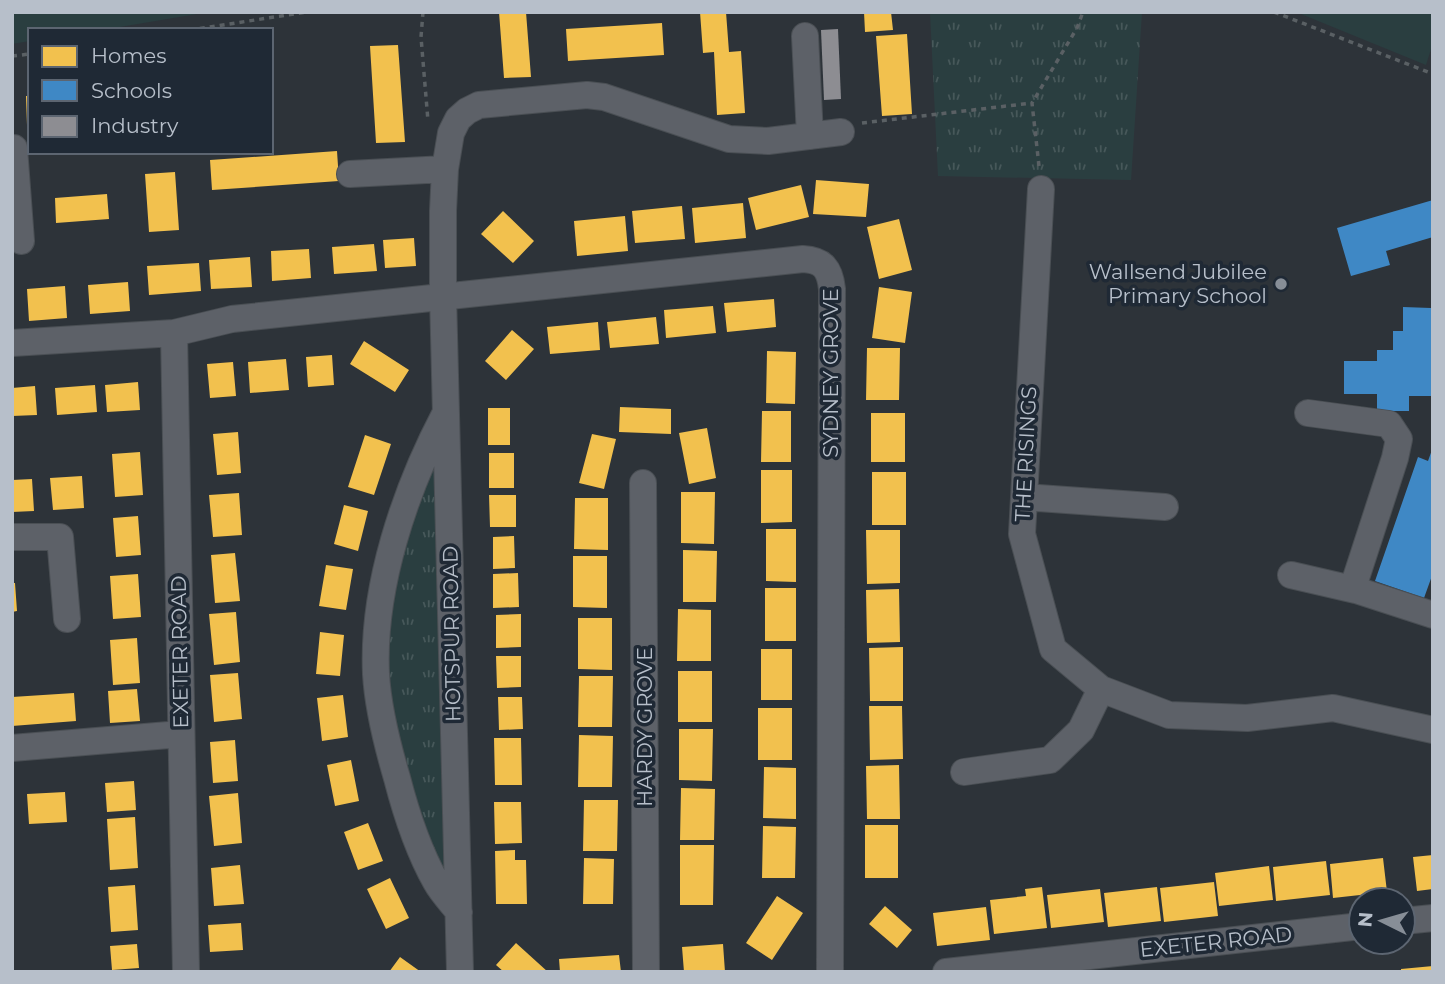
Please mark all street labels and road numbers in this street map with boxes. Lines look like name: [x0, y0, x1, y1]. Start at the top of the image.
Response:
street label: SYDNEY GROVE: [818, 288, 843, 458]
street label: THE RISINGS: [1009, 386, 1042, 522]
street label: HOTSPUR ROAD: [437, 546, 466, 722]
street label: EXETER ROAD: [166, 575, 193, 729]
street label: HARDY GROVE: [632, 647, 657, 807]
street label: EXETER ROAD: [1139, 921, 1293, 962]

